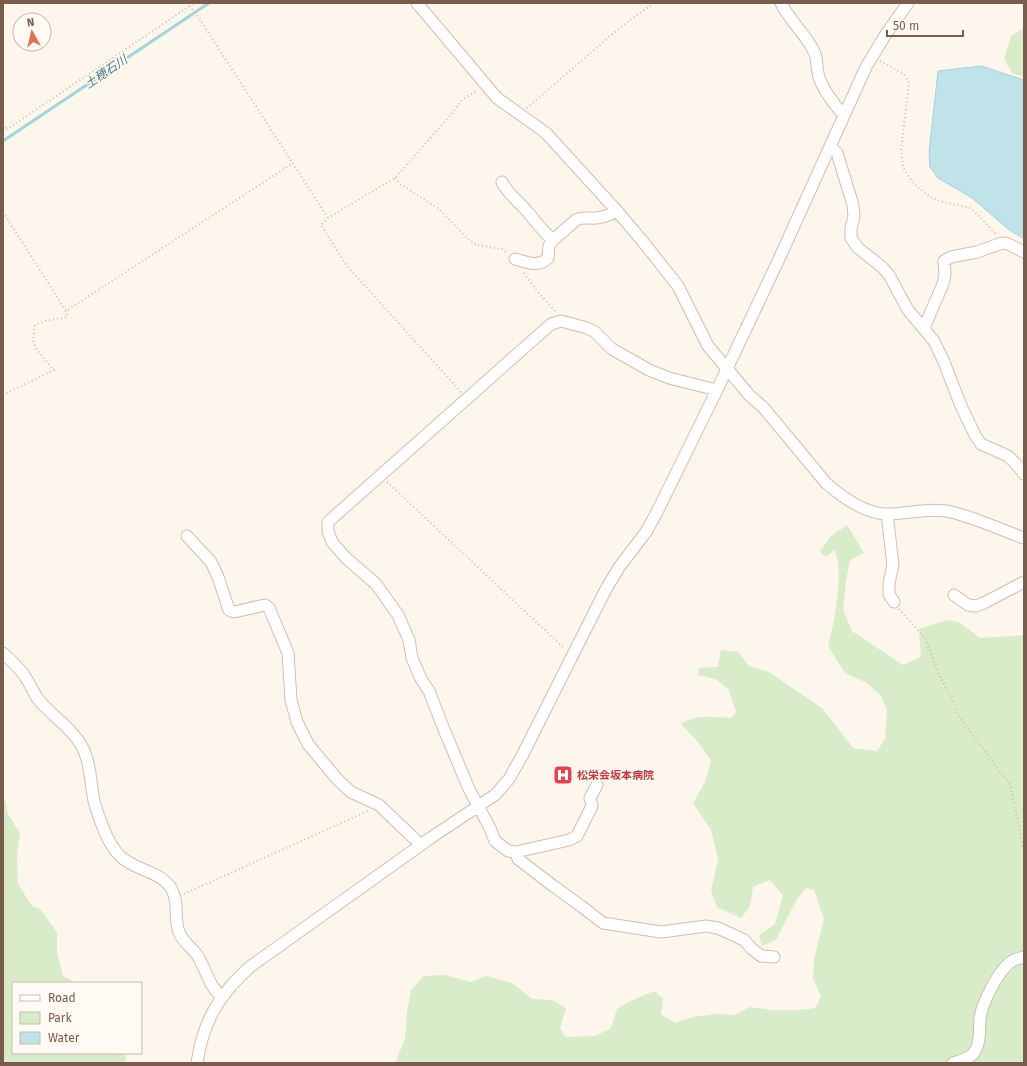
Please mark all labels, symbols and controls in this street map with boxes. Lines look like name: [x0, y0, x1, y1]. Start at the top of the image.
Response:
north arrow: [12, 12, 52, 52]
scale bar: [887, 12, 963, 38]
text: N: [26, 16, 35, 30]
text: 50 m: [893, 19, 919, 33]
water label: 土穂石川: [82, 52, 131, 91]
hospital icon: 松栄会坂本病院: [552, 764, 574, 786]
place label: 松栄会坂本病院: [577, 769, 654, 782]
legend: [12, 982, 142, 1054]
text: Road: [48, 991, 76, 1005]
text: Park: [48, 1011, 72, 1025]
text: Water: [48, 1031, 80, 1045]

